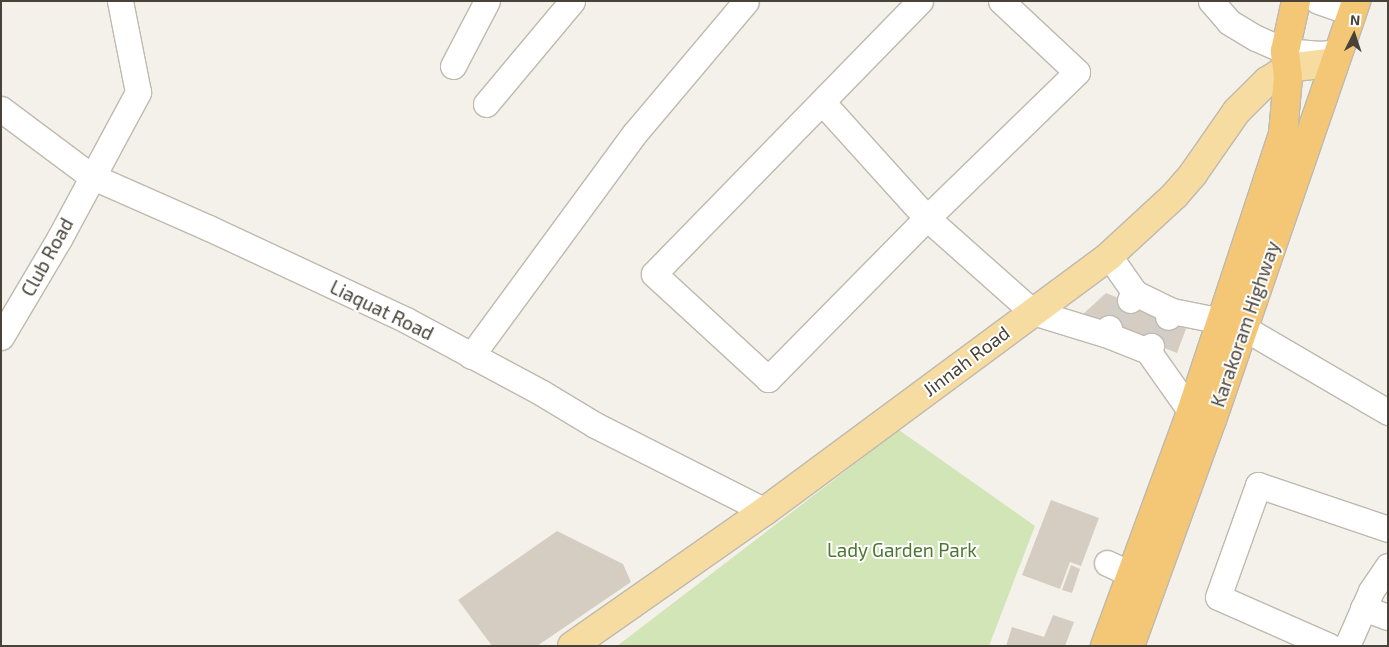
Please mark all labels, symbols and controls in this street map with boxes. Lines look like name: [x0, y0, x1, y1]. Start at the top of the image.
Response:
north arrow: [1329, 10, 1379, 60]
text: N: [1349, 11, 1361, 28]
street label: Club Road: [16, 214, 78, 300]
street label: Karakoram Highway: [1206, 238, 1284, 410]
street label: Liaquat Road: [327, 275, 437, 345]
street label: Jinnah Road: [918, 321, 1014, 401]
park label: Lady Garden Park: [827, 539, 977, 561]

